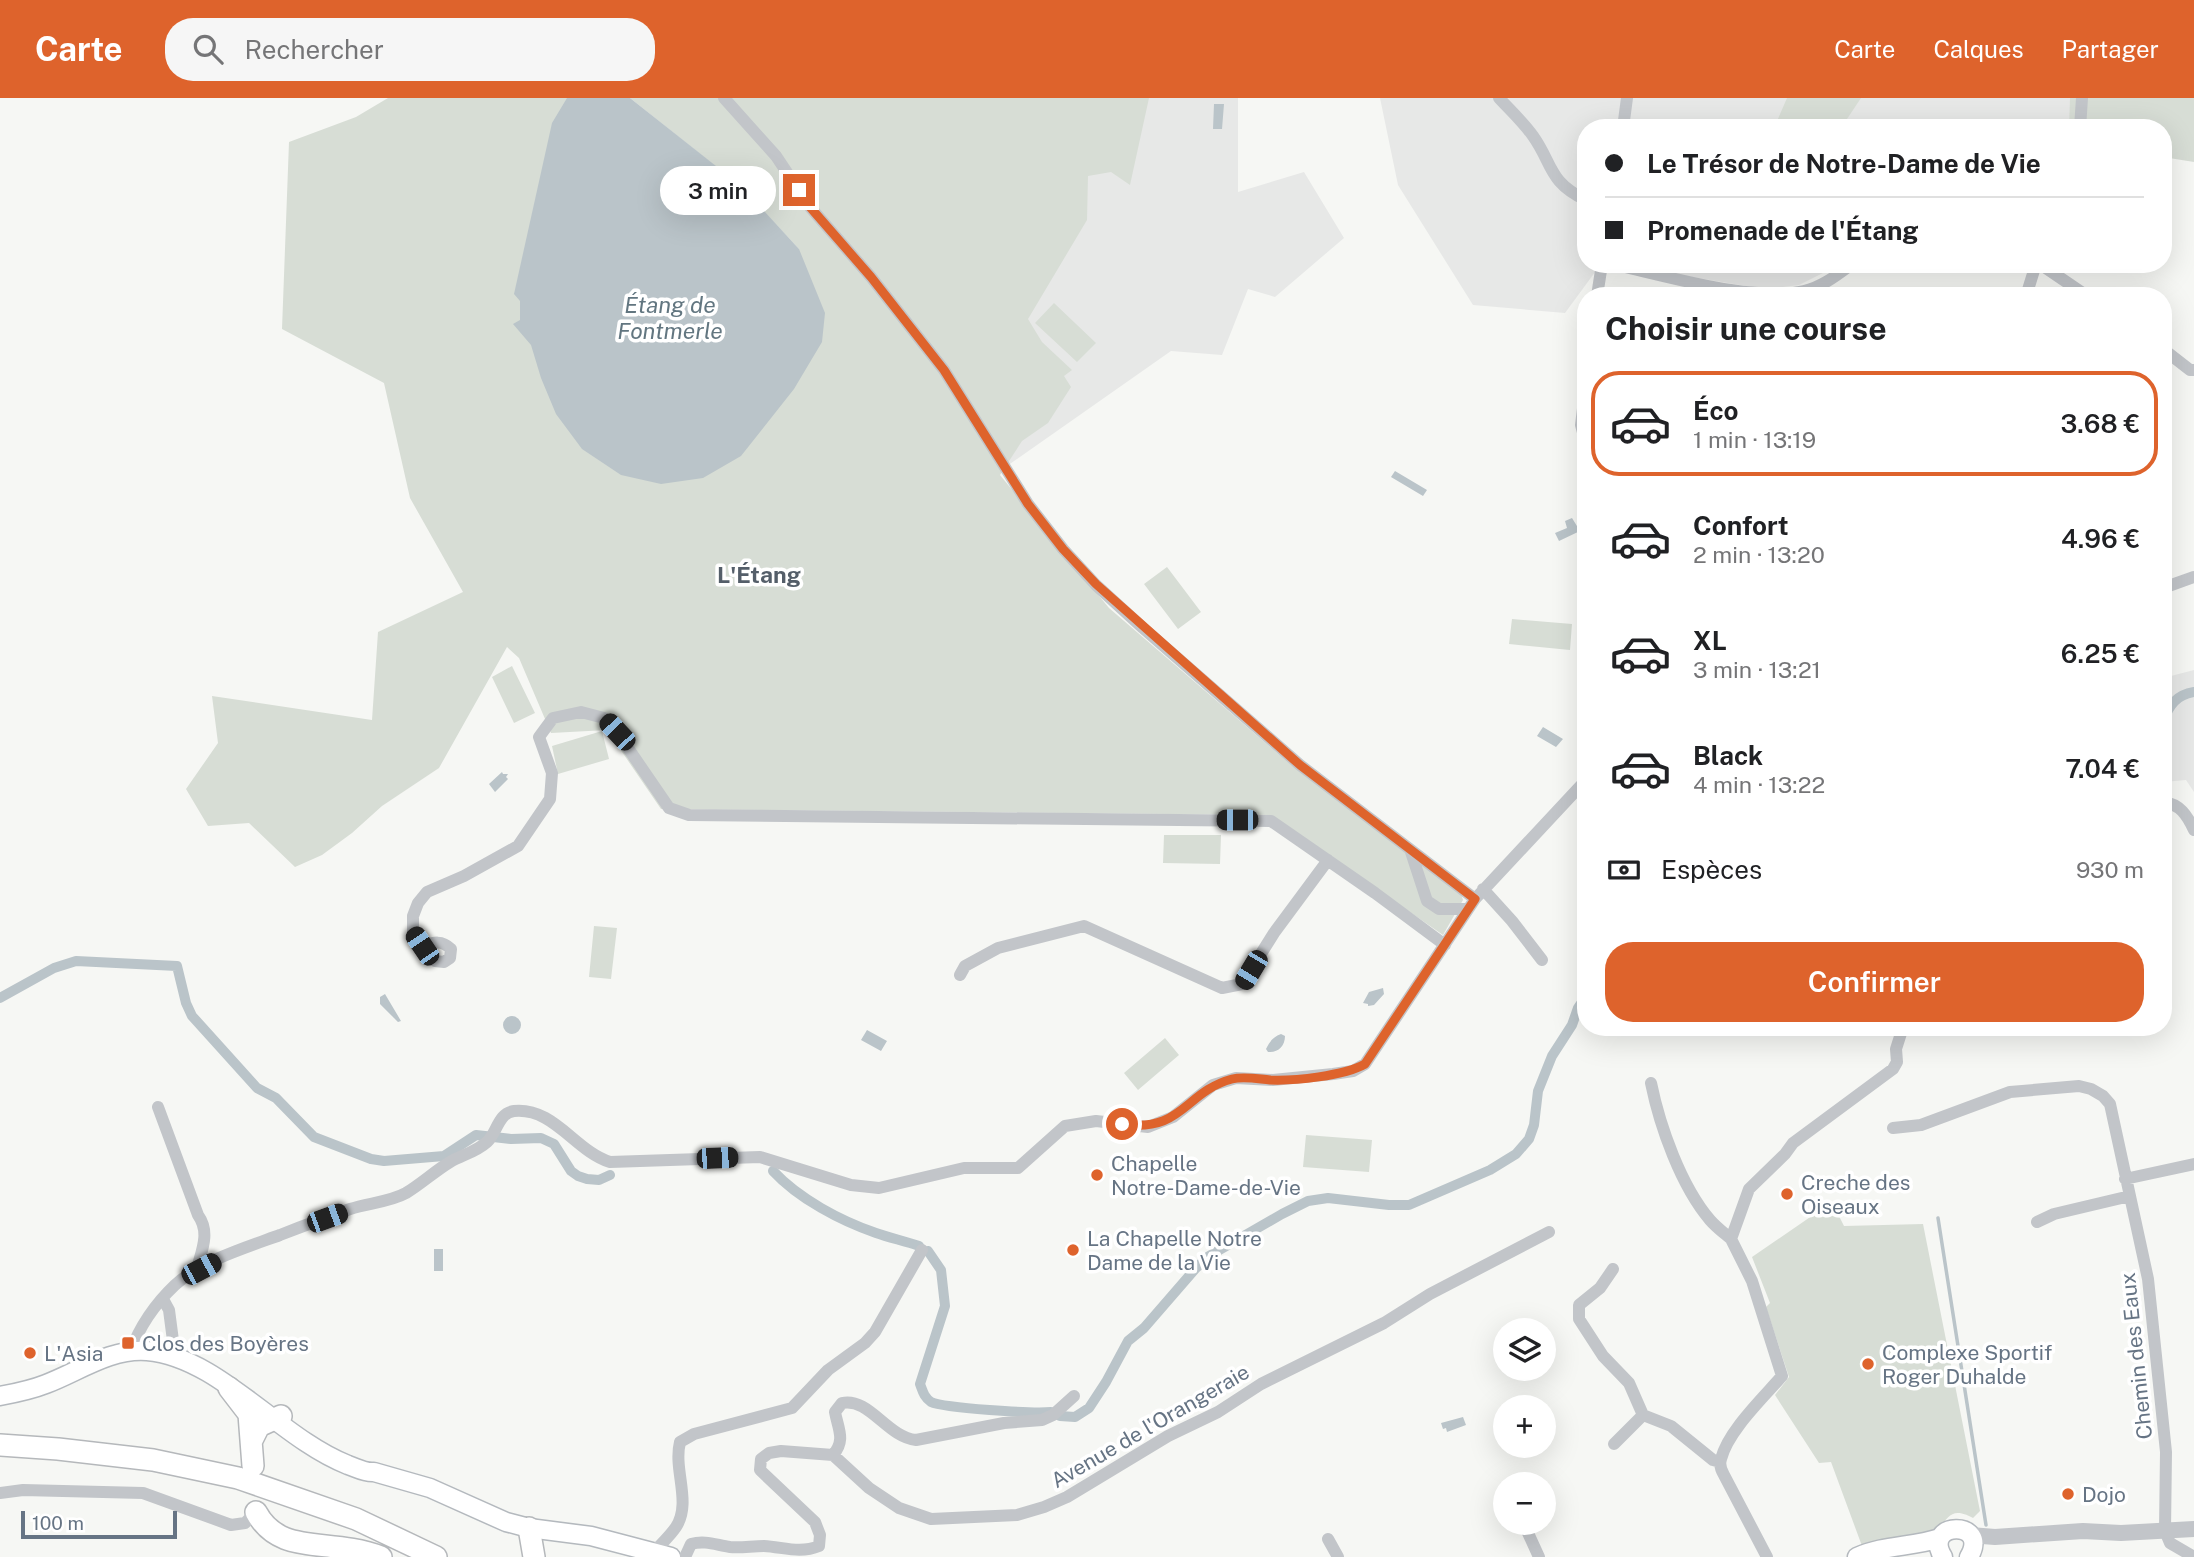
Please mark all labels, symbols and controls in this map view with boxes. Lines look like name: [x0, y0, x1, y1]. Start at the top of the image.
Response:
search box: [165, 18, 655, 81]
text: Carte: [35, 30, 123, 68]
icon: search: [189, 30, 227, 68]
text: Rechercher: [245, 34, 384, 65]
text: Carte: [1834, 35, 1895, 63]
text: Calques: [1933, 35, 2024, 63]
text: Partager: [2062, 35, 2159, 63]
text: Le Trésor de Notre-Dame de Vie: [1647, 148, 2041, 179]
callout: 3 min: [659, 166, 774, 214]
route end: [783, 174, 815, 206]
text: 3 min: [688, 177, 748, 204]
text: Promenade de l'Étang: [1647, 215, 1919, 246]
water label: Étang de Fontmerle: [617, 291, 723, 344]
text: Choisir une course: [1605, 310, 1887, 347]
icon: car: [1609, 392, 1672, 455]
text: Éco: [1693, 395, 1739, 426]
text: 3.68 €: [2060, 408, 2140, 439]
text: 1 min · 13:19: [1693, 426, 1816, 453]
icon: car: [1609, 507, 1672, 570]
text: Confort: [1693, 510, 1789, 541]
text: 4.96 €: [2061, 523, 2140, 554]
text: 2 min · 13:20: [1693, 541, 1825, 568]
district label: L'Étang: [717, 561, 801, 588]
icon: car: [1609, 622, 1672, 685]
text: XL: [1693, 625, 1727, 656]
text: 6.25 €: [2061, 638, 2140, 669]
text: 3 min · 13:21: [1693, 656, 1821, 683]
car: [595, 709, 640, 755]
icon: car: [1609, 737, 1672, 800]
text: Black: [1693, 740, 1763, 771]
text: 7.04 €: [2065, 753, 2140, 784]
text: 4 min · 13:22: [1693, 771, 1825, 798]
car: [1217, 810, 1259, 831]
icon: cash: [1605, 851, 1643, 889]
text: Espèces: [1661, 854, 1762, 885]
text: 930 m: [2076, 856, 2144, 883]
car: [402, 923, 443, 969]
button: Confirmer: [1605, 942, 2144, 1022]
car: [1232, 947, 1271, 993]
route start: [1106, 1108, 1138, 1140]
car: [696, 1147, 739, 1169]
place label: Chapelle Notre-Dame-de-Vie: [1111, 1151, 1301, 1200]
marker: Chapelle Notre-Dame-de-Vie: [1089, 1167, 1105, 1183]
place label: Creche des Oiseaux: [1801, 1170, 1910, 1219]
marker: Creche des Oiseaux: [1779, 1186, 1795, 1202]
car: [304, 1201, 351, 1235]
place label: La Chapelle Notre Dame de la Vie: [1087, 1226, 1262, 1275]
marker: La Chapelle Notre Dame de la Vie: [1065, 1242, 1081, 1258]
car: [178, 1250, 225, 1288]
street label: Chemin des Eaux: [2115, 1271, 2157, 1441]
map controls: [1493, 1318, 1556, 1535]
button: layers: [1493, 1318, 1556, 1381]
place label: Clos des Boyères: [142, 1331, 309, 1356]
marker: Clos des Boyères: [120, 1335, 136, 1351]
place label: Complexe Sportif Roger Duhalde: [1882, 1340, 2052, 1389]
place label: L'Asia: [44, 1341, 103, 1366]
marker: L'Asia: [22, 1345, 38, 1361]
marker: Complexe Sportif Roger Duhalde: [1860, 1356, 1876, 1372]
street label: Avenue de l'Orangeraie: [1046, 1359, 1254, 1493]
button: +: [1493, 1395, 1556, 1458]
button: −: [1493, 1472, 1556, 1535]
place label: Dojo: [2082, 1482, 2126, 1507]
marker: Dojo: [2060, 1486, 2076, 1502]
scale bar: [21, 1508, 177, 1540]
text: 100 m: [32, 1512, 84, 1534]

